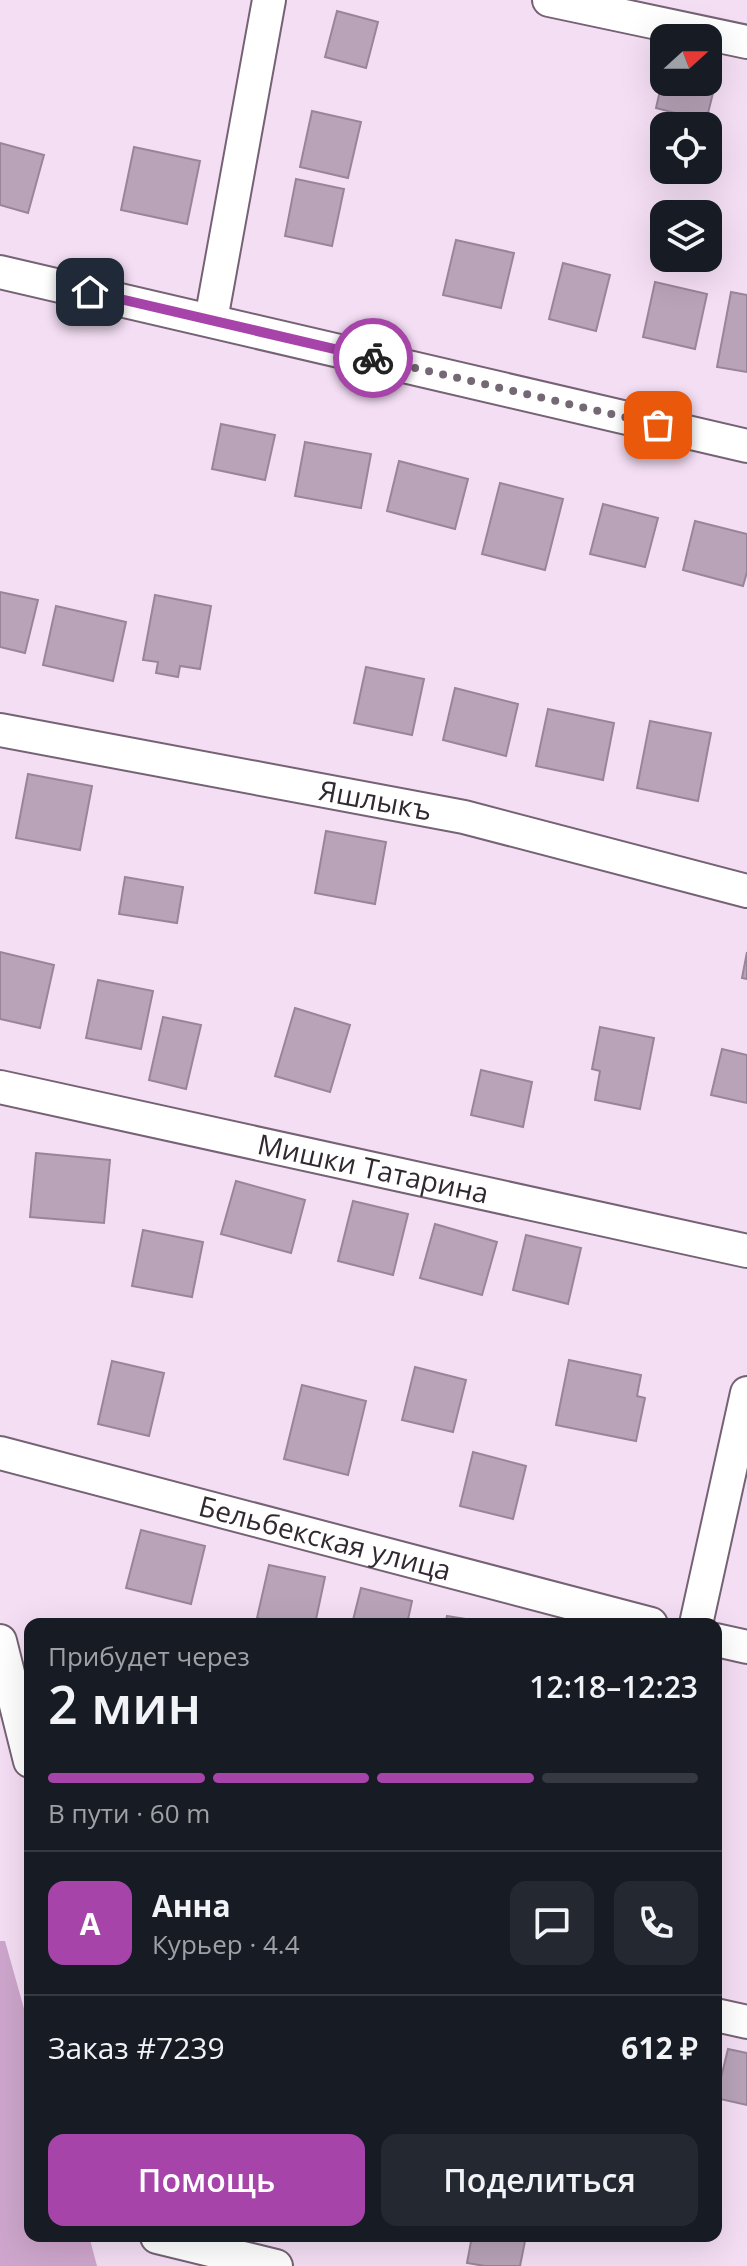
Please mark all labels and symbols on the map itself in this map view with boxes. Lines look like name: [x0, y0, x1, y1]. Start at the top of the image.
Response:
north arrow: [650, 24, 722, 96]
pin: [56, 258, 124, 326]
courier: [333, 318, 413, 398]
pin: [624, 391, 692, 459]
street label: Яшлыкъ: [316, 770, 435, 829]
street label: Мишки Татарина: [254, 1124, 492, 1212]
street label: Бельбекская улица: [195, 1486, 456, 1589]

